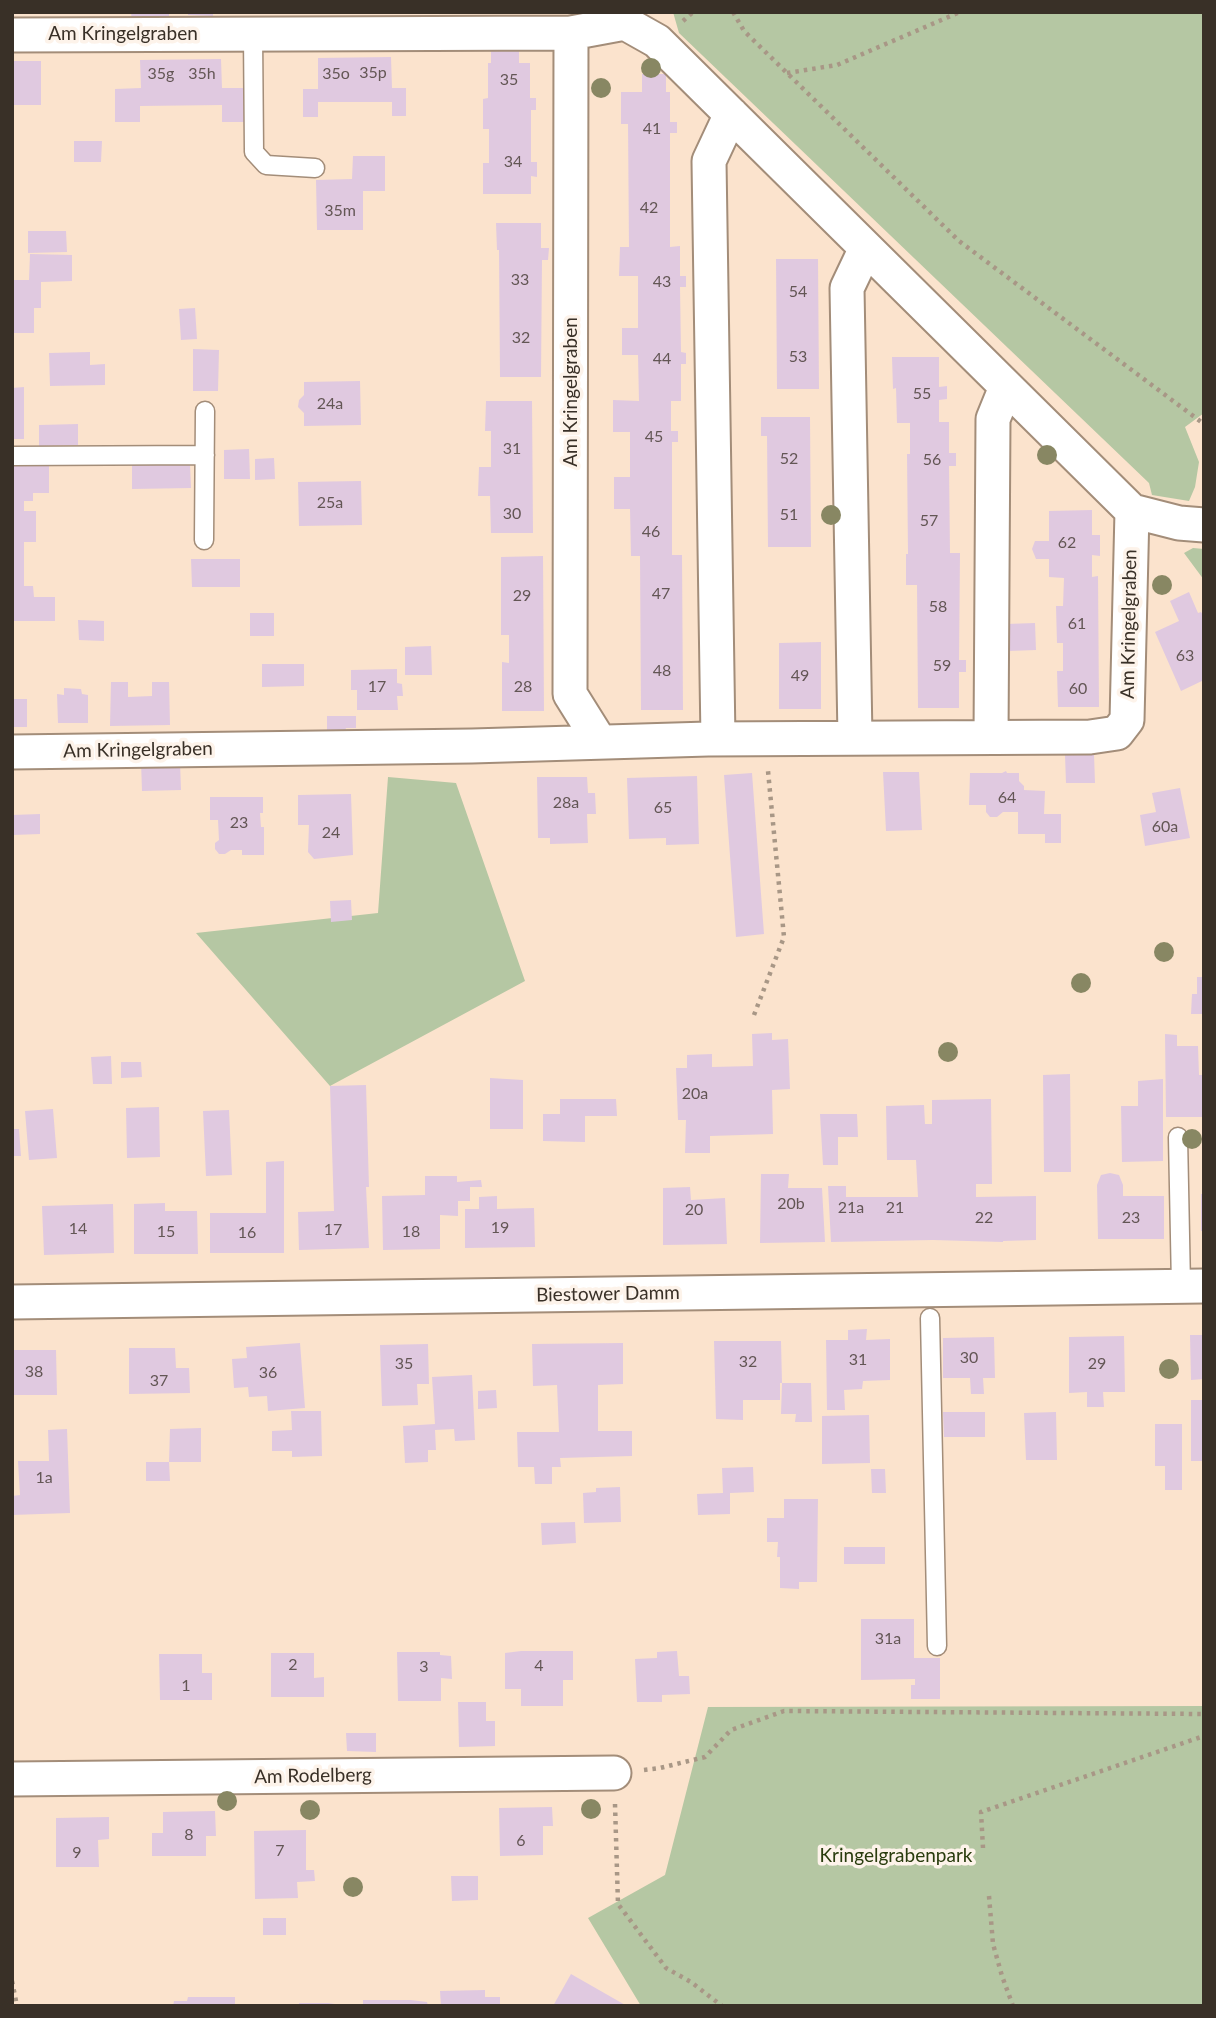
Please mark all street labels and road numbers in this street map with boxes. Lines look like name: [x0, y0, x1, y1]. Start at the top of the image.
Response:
street label: Am Kringelgraben: [48, 23, 198, 45]
street label: Am Kringelgraben: [560, 317, 582, 467]
street label: Am Kringelgraben: [1116, 549, 1142, 699]
street label: Am Kringelgraben: [63, 737, 213, 763]
street label: Biestower Damm: [536, 1281, 680, 1307]
street label: Am Rodelberg: [254, 1764, 372, 1788]

